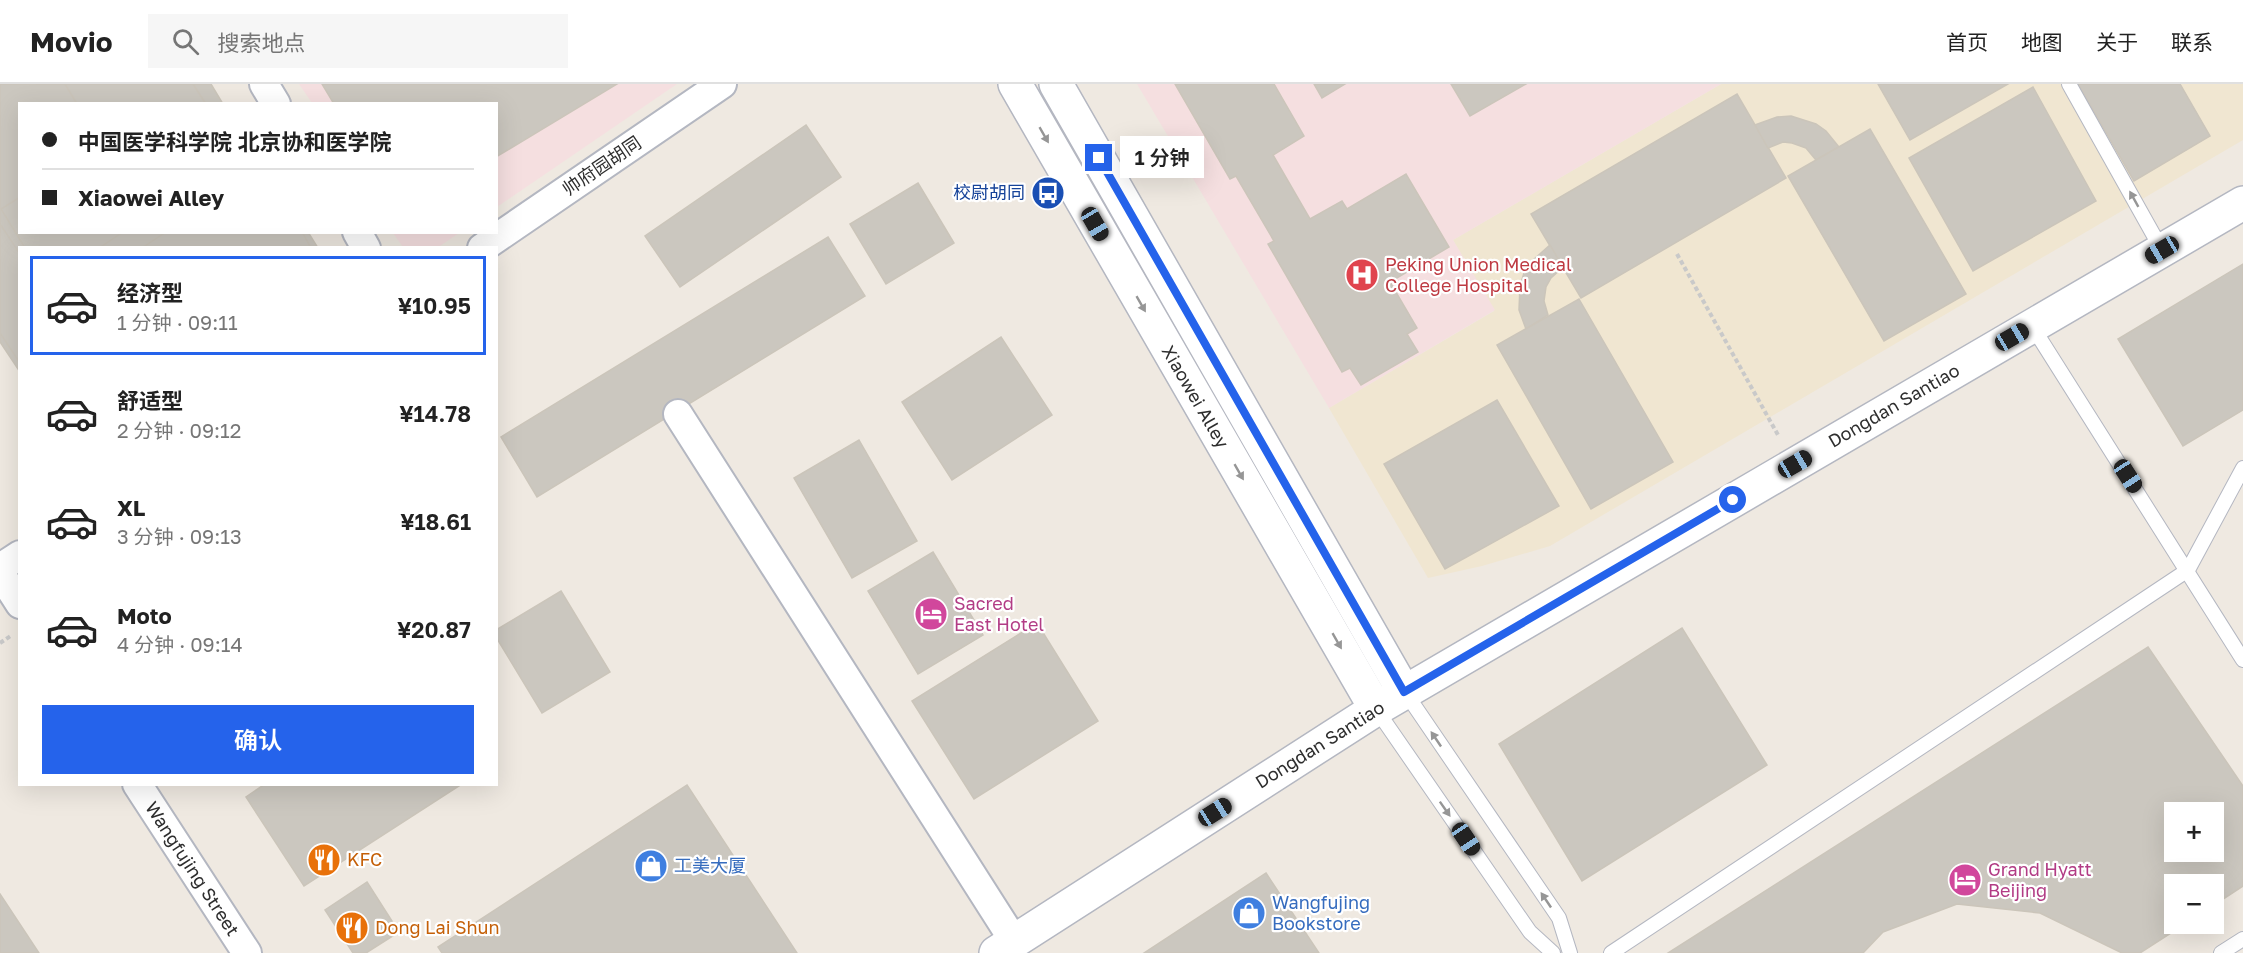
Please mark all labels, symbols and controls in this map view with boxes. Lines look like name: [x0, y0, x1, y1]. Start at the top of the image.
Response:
search box: [148, 14, 568, 68]
text: Movio: [30, 25, 112, 58]
icon: search: [169, 25, 202, 58]
text: 搜索地点: [217, 29, 305, 56]
text: 首页: [1946, 29, 1988, 55]
text: 地图: [2021, 29, 2063, 55]
text: 关于: [2096, 29, 2138, 55]
text: 联系: [2171, 29, 2213, 55]
one-way arrow: [1039, 127, 1049, 144]
text: 中国医学科学院 北京协和医学院: [78, 128, 392, 155]
street label: 帅府园胡同: [558, 131, 645, 199]
callout: 1 分钟: [1120, 137, 1204, 179]
route end: [1085, 144, 1112, 171]
text: 1 分钟: [1134, 145, 1190, 169]
bus stop icon: 校尉胡同: [1030, 175, 1066, 211]
place label: 校尉胡同: [953, 181, 1025, 203]
text: Xiaowei Alley: [78, 184, 224, 211]
one-way arrow: [2129, 190, 2139, 207]
car: [1078, 204, 1112, 244]
car: [2142, 233, 2182, 267]
place label: Peking Union Medical College Hospital: [1385, 253, 1572, 296]
hospital icon: Peking Union Medical College Hospital: [1344, 257, 1380, 293]
icon: car: [45, 279, 99, 333]
text: 经济型: [117, 279, 183, 306]
text: ¥10.95: [398, 292, 471, 319]
one-way arrow: [1136, 296, 1147, 312]
text: 1 分钟 · 09:11: [117, 310, 238, 334]
car: [1992, 320, 2032, 354]
street label: Xiaowei Alley: [1158, 341, 1234, 452]
street label: Dongdan Santiao: [1824, 359, 1963, 452]
icon: car: [45, 387, 99, 441]
text: 舒适型: [117, 387, 183, 414]
text: ¥14.78: [399, 400, 471, 427]
text: 2 分钟 · 09:12: [117, 418, 241, 442]
car: [1775, 447, 1815, 481]
car: [2111, 456, 2145, 496]
one-way arrow: [1234, 464, 1244, 481]
route start: [1719, 486, 1746, 513]
text: XL: [117, 494, 145, 521]
icon: car: [45, 495, 99, 549]
text: ¥18.61: [400, 508, 471, 535]
text: 3 分钟 · 09:13: [117, 524, 242, 548]
place label: Sacred East Hotel: [954, 592, 1044, 635]
hotel icon: Sacred East Hotel: [913, 596, 949, 632]
text: Moto: [117, 602, 172, 629]
icon: car: [45, 603, 99, 657]
text: ¥20.87: [397, 616, 471, 643]
text: 4 分钟 · 09:14: [117, 632, 243, 656]
one-way arrow: [1331, 633, 1342, 649]
street label: Dongdan Santiao: [1251, 696, 1388, 793]
button: 确认: [42, 705, 474, 774]
one-way arrow: [1431, 731, 1442, 747]
car: [1195, 795, 1235, 829]
street label: Wangfujing Street: [141, 797, 245, 940]
one-way arrow: [1439, 801, 1450, 817]
map controls: [2164, 802, 2224, 934]
button: +: [2164, 802, 2224, 862]
car: [1448, 819, 1484, 859]
restaurant icon: KFC: [306, 842, 342, 878]
place label: KFC: [347, 848, 382, 870]
shop icon: 工美大厦: [633, 848, 669, 884]
place label: 工美大厦: [674, 854, 746, 876]
place label: Grand Hyatt Beijing: [1988, 858, 2092, 901]
hotel icon: Grand Hyatt Beijing: [1947, 862, 1983, 898]
button: −: [2164, 874, 2224, 934]
place label: Wangfujing Bookstore: [1272, 891, 1370, 934]
one-way arrow: [1541, 892, 1552, 908]
shop icon: Wangfujing Bookstore: [1231, 895, 1267, 931]
restaurant icon: Dong Lai Shun: [334, 910, 370, 946]
place label: Dong Lai Shun: [375, 916, 500, 938]

